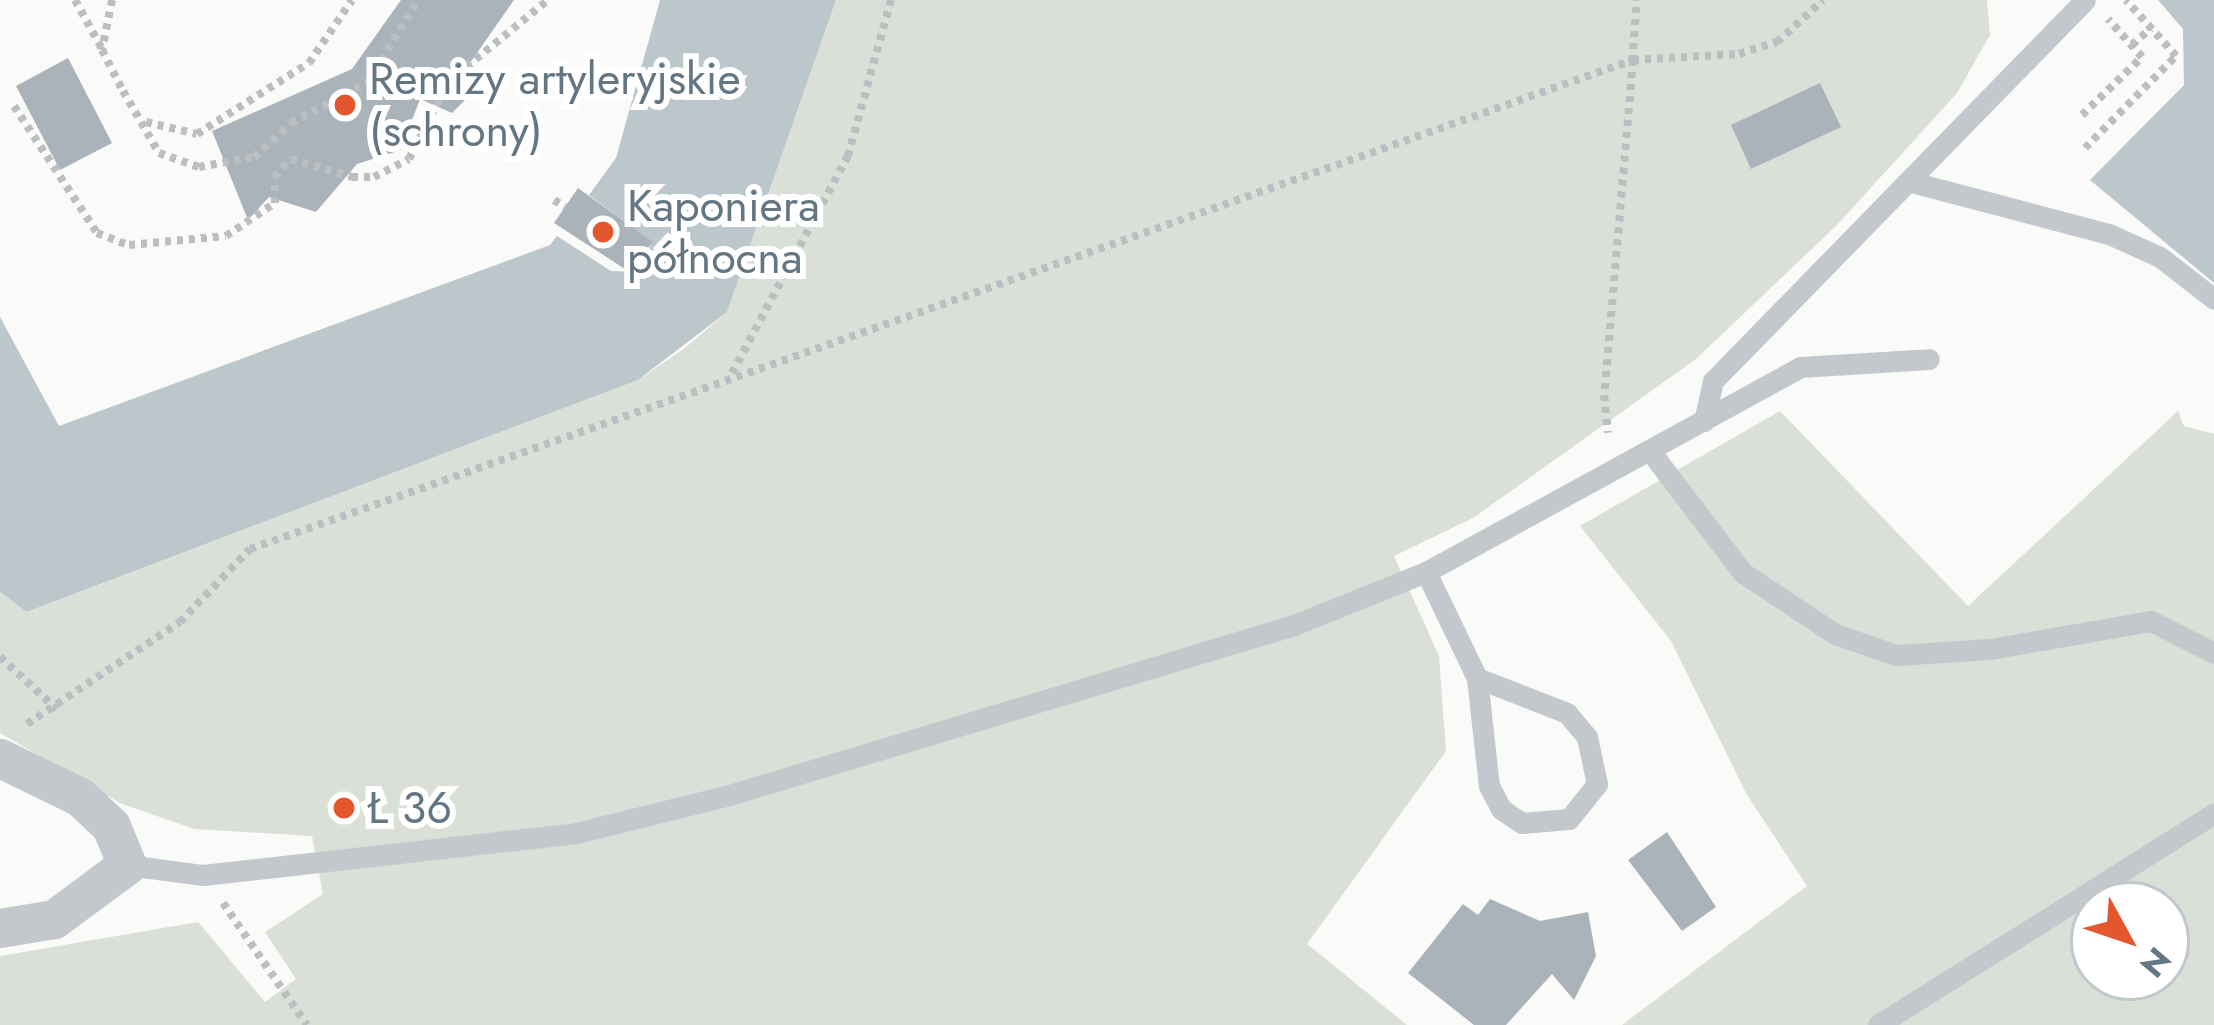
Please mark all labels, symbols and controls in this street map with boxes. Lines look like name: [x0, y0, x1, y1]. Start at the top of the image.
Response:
place label: Remizy artyleryjskie (schrony): [369, 52, 741, 158]
marker: Remizy artyleryjskie (schrony): [332, 92, 358, 118]
place label: Kaponiera północna: [627, 179, 820, 285]
marker: Kaponiera północna: [590, 219, 616, 245]
place label: Ł 36: [368, 781, 452, 835]
marker: Ł 36: [331, 795, 357, 821]
north arrow: [2070, 881, 2190, 1001]
text: N: [2129, 937, 2182, 988]

